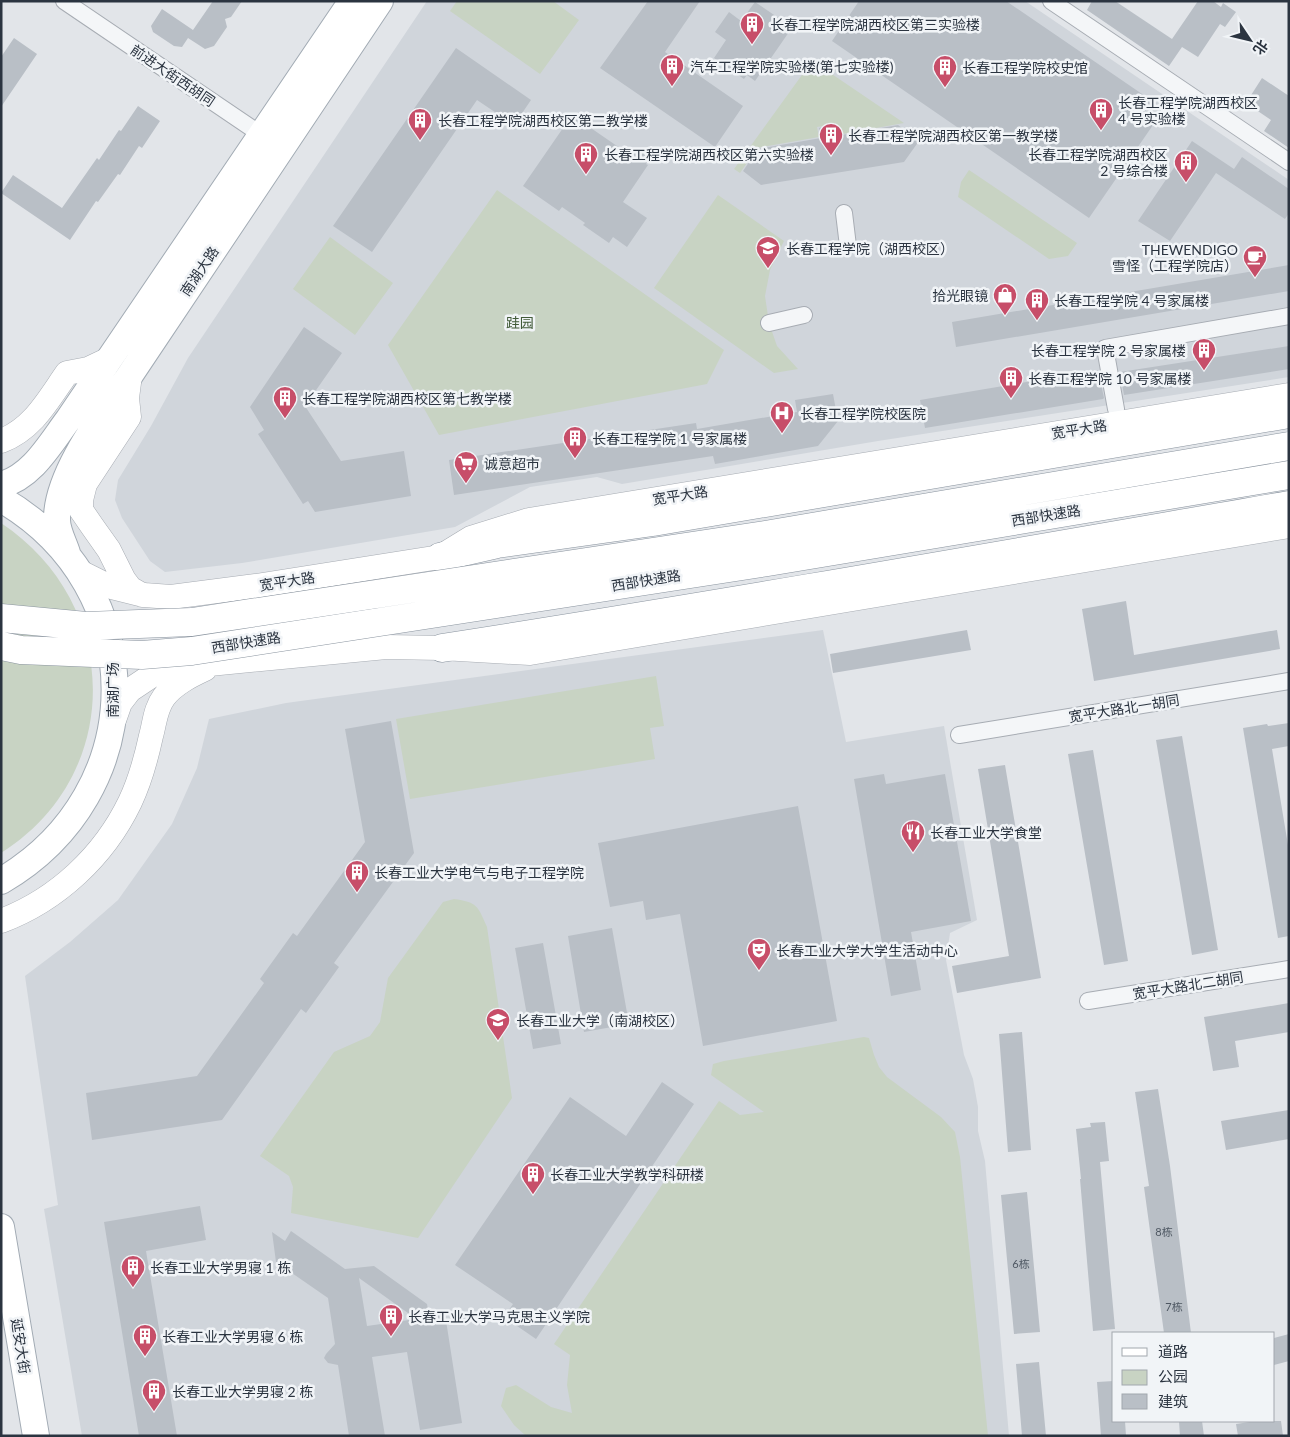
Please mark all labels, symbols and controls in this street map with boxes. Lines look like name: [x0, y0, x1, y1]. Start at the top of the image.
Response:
building icon: 长春工程学院湖西校区第三实验楼: [739, 11, 765, 45]
north arrow: [1225, 15, 1275, 65]
place label: 长春工程学院湖西校区第三实验楼: [770, 16, 980, 33]
text: 北: [1250, 37, 1272, 58]
street label: 前进大街西胡同: [128, 41, 218, 109]
building icon: 汽车工程学院实验楼(第七实验楼): [659, 53, 685, 87]
building icon: 长春工程学院校史馆: [932, 54, 958, 88]
place label: 汽车工程学院实验楼(第七实验楼): [690, 58, 894, 75]
place label: 长春工程学院校史馆: [962, 59, 1088, 76]
place label: 长春工程学院湖西校区 4 号实验楼: [1118, 94, 1258, 127]
building icon: 长春工程学院湖西校区 4 号实验楼: [1088, 97, 1114, 131]
building icon: 长春工程学院湖西校区第二教学楼: [407, 107, 433, 141]
place label: 长春工程学院湖西校区第二教学楼: [438, 112, 648, 129]
building icon: 长春工程学院湖西校区第一教学楼: [818, 122, 844, 156]
place label: 长春工程学院湖西校区第一教学楼: [848, 127, 1058, 144]
building icon: 长春工程学院湖西校区第六实验楼: [573, 141, 599, 175]
place label: 长春工程学院湖西校区第六实验楼: [604, 146, 814, 163]
place label: 长春工程学院湖西校区 2 号综合楼: [1028, 146, 1168, 179]
building icon: 长春工程学院湖西校区 2 号综合楼: [1173, 149, 1199, 183]
school or university icon: 长春工程学院（湖西校区）: [755, 235, 781, 269]
place label: 长春工程学院（湖西校区）: [786, 240, 954, 257]
place label: THEWENDIGO 雪怪（工程学院店）: [1112, 241, 1238, 274]
street label: 南湖大路: [176, 243, 222, 299]
cafe icon: THEWENDIGO 雪怪（工程学院店）: [1242, 244, 1268, 278]
shop icon: 拾光眼镜: [992, 282, 1018, 316]
place label: 拾光眼镜: [932, 287, 988, 304]
building icon: 长春工程学院 4 号家属楼: [1024, 287, 1050, 321]
place label: 长春工程学院 4 号家属楼: [1054, 292, 1209, 309]
park label: 跬园: [506, 314, 534, 331]
building icon: 长春工程学院 2 号家属楼: [1191, 337, 1217, 371]
place label: 长春工程学院 2 号家属楼: [1031, 342, 1186, 359]
building icon: 长春工程学院 10 号家属楼: [998, 365, 1024, 399]
place label: 长春工程学院 10 号家属楼: [1028, 370, 1191, 387]
building icon: 长春工程学院湖西校区第七教学楼: [272, 385, 298, 419]
place label: 长春工程学院湖西校区第七教学楼: [302, 390, 512, 407]
hospital icon: 长春工程学院校医院: [769, 400, 795, 434]
place label: 长春工程学院校医院: [800, 405, 926, 422]
street label: 宽平大路: [1050, 416, 1108, 442]
building icon: 长春工程学院 1 号家属楼: [562, 425, 588, 459]
place label: 长春工程学院 1 号家属楼: [592, 430, 747, 447]
supermarket icon: 诚意超市: [453, 450, 479, 484]
place label: 诚意超市: [484, 455, 540, 472]
street label: 宽平大路: [651, 482, 709, 508]
street label: 西部快速路: [1010, 501, 1082, 529]
street label: 西部快速路: [610, 566, 682, 594]
street label: 宽平大路: [258, 568, 316, 594]
street label: 西部快速路: [210, 628, 282, 656]
street label: 南湖广场: [104, 662, 121, 718]
street label: 宽平大路北一胡同: [1067, 691, 1181, 725]
restaurant icon: 长春工业大学食堂: [900, 819, 926, 853]
place label: 长春工业大学食堂: [930, 824, 1042, 841]
building icon: 长春工业大学电气与电子工程学院: [344, 859, 370, 893]
place label: 长春工业大学电气与电子工程学院: [374, 864, 584, 881]
theatre icon: 长春工业大学大学生活动中心: [746, 937, 772, 971]
place label: 长春工业大学大学生活动中心: [776, 942, 958, 959]
street label: 宽平大路北二胡同: [1131, 968, 1245, 1002]
school or university icon: 长春工业大学（南湖校区）: [485, 1007, 511, 1041]
place label: 长春工业大学（南湖校区）: [516, 1012, 684, 1029]
building icon: 长春工业大学教学科研楼: [520, 1161, 546, 1195]
place label: 长春工业大学教学科研楼: [550, 1166, 704, 1183]
house number: 8栋: [1155, 1225, 1173, 1238]
building icon: 长春工业大学男寝 1 栋: [120, 1254, 146, 1288]
house number: 6栋: [1012, 1257, 1030, 1270]
place label: 长春工业大学男寝 1 栋: [150, 1259, 291, 1276]
house number: 7栋: [1165, 1300, 1183, 1313]
building icon: 长春工业大学马克思主义学院: [378, 1303, 404, 1337]
place label: 长春工业大学马克思主义学院: [408, 1308, 590, 1325]
street label: 延安大街: [8, 1317, 34, 1375]
building icon: 长春工业大学男寝 6 栋: [132, 1323, 158, 1357]
place label: 长春工业大学男寝 6 栋: [162, 1328, 303, 1345]
legend: [1112, 1332, 1275, 1422]
text: 道路: [1158, 1342, 1188, 1360]
text: 公园: [1158, 1367, 1188, 1385]
building icon: 长春工业大学男寝 2 栋: [141, 1378, 167, 1412]
place label: 长春工业大学男寝 2 栋: [172, 1383, 313, 1400]
text: 建筑: [1158, 1392, 1188, 1410]

